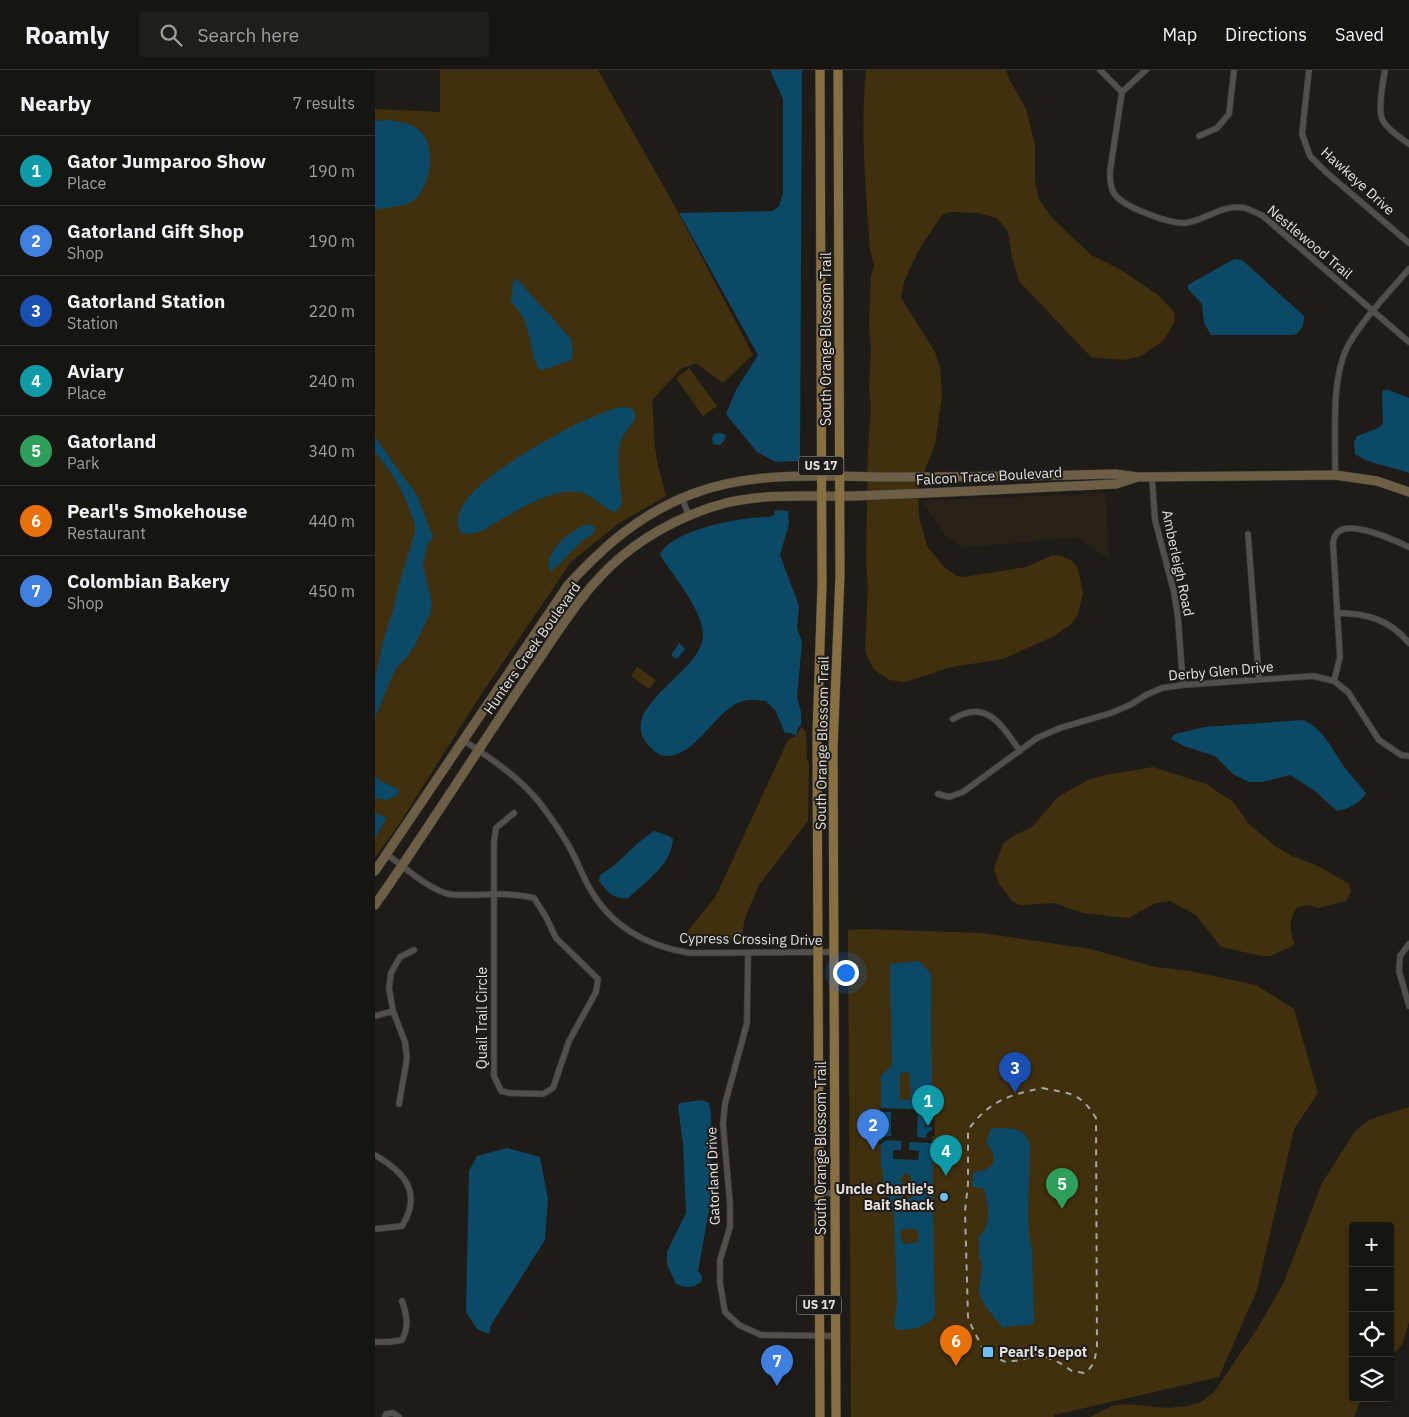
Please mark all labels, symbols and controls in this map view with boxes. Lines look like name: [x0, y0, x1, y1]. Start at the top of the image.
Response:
search box: [139, 12, 489, 57]
text: Roamly: [25, 19, 109, 51]
icon: search: [157, 21, 185, 49]
text: Search here: [197, 23, 299, 47]
text: Map: [1162, 23, 1197, 46]
text: Directions: [1225, 23, 1307, 46]
text: Saved: [1335, 23, 1384, 46]
text: Nearby: [20, 89, 91, 117]
text: 7 results: [292, 93, 355, 113]
street label: Hawkeye Drive: [1317, 143, 1399, 219]
text: Gator Jumparoo Show: [67, 149, 266, 173]
text: 1: [31, 161, 41, 181]
text: 190 m: [308, 161, 355, 181]
text: Place: [67, 173, 106, 193]
street label: Nestlewood Trail: [1264, 201, 1356, 283]
text: Gatorland Gift Shop: [67, 219, 244, 243]
text: 2: [31, 231, 41, 251]
text: 190 m: [308, 231, 355, 251]
text: Shop: [67, 243, 104, 263]
street label: South Orange Blossom Trail: [817, 252, 835, 426]
text: Gatorland Station: [67, 289, 225, 313]
text: 3: [31, 301, 41, 321]
text: 220 m: [308, 301, 355, 321]
text: Station: [67, 313, 118, 333]
text: Aviary: [67, 359, 124, 383]
text: 4: [31, 371, 41, 391]
text: 240 m: [308, 371, 355, 391]
text: Place: [67, 383, 106, 403]
text: Gatorland: [67, 429, 156, 453]
text: 5: [31, 441, 41, 461]
text: 340 m: [308, 441, 355, 461]
text: Park: [67, 453, 99, 473]
road number: US 17: [799, 456, 843, 476]
street label: Falcon Trace Boulevard: [916, 463, 1062, 489]
text: Pearl's Smokehouse: [67, 499, 247, 523]
street label: Amberleigh Road: [1158, 508, 1198, 618]
text: 6: [31, 511, 41, 531]
text: 440 m: [308, 511, 355, 531]
text: Restaurant: [67, 523, 146, 543]
text: Colombian Bakery: [67, 569, 230, 593]
street label: Hunters Creek Boulevard: [480, 578, 584, 718]
text: 7: [31, 581, 41, 601]
text: 450 m: [308, 581, 355, 601]
text: Shop: [67, 593, 104, 613]
street label: South Orange Blossom Trail: [811, 656, 833, 830]
street label: Derby Glen Drive: [1168, 657, 1275, 685]
street label: Cypress Crossing Drive: [679, 929, 823, 949]
your location: [833, 960, 859, 986]
street label: Quail Trail Circle: [473, 967, 491, 1069]
pin: 3: [999, 1052, 1031, 1093]
street label: South Orange Blossom Trail: [812, 1061, 830, 1235]
pin: 1: [912, 1085, 944, 1126]
pin: 2: [857, 1109, 889, 1150]
street label: Gatorland Drive: [702, 1126, 724, 1225]
pin: 4: [930, 1135, 962, 1176]
pin: 5: [1046, 1168, 1078, 1209]
place label: Uncle Charlie's Bait Shack: [836, 1180, 935, 1214]
marker: Uncle Charlie's Bait Shack: [938, 1191, 950, 1203]
map controls: [1349, 1222, 1394, 1402]
button: +: [1349, 1222, 1394, 1267]
button: −: [1349, 1267, 1394, 1312]
road number: US 17: [797, 1296, 841, 1314]
button: locate: [1349, 1312, 1394, 1357]
pin: 6: [940, 1325, 972, 1366]
place label: Pearl's Depot: [999, 1343, 1087, 1361]
pin: 7: [761, 1345, 793, 1386]
marker: Pearl's Depot: [981, 1345, 995, 1359]
button: layers: [1349, 1357, 1394, 1402]

